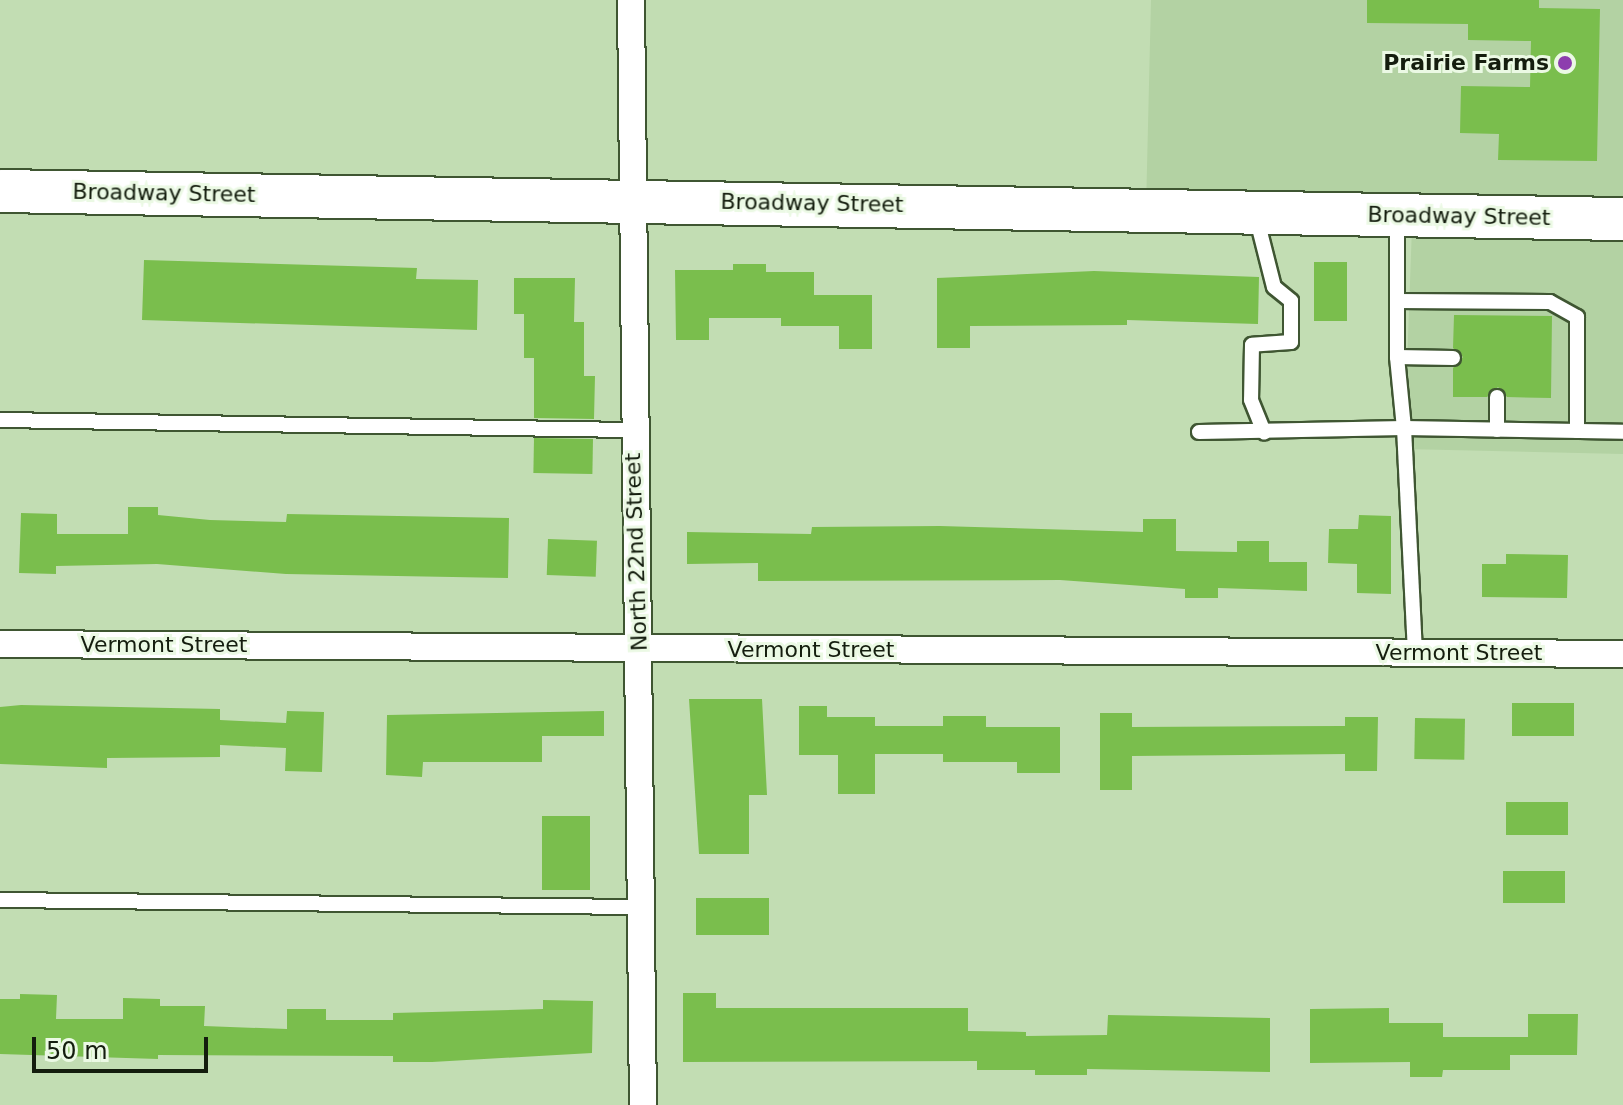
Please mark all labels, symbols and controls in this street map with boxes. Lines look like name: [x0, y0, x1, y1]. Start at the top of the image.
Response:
place label: Prairie Farms: [1383, 50, 1549, 76]
marker: Prairie Farms: [1556, 54, 1574, 72]
street label: Broadway Street: [72, 178, 256, 208]
street label: Broadway Street: [720, 188, 904, 218]
street label: Broadway Street: [1367, 201, 1551, 231]
street label: North 22nd Street: [619, 452, 653, 652]
street label: Vermont Street: [81, 632, 247, 658]
street label: Vermont Street: [728, 637, 894, 663]
street label: Vermont Street: [1376, 640, 1542, 666]
scale bar: [36, 1021, 212, 1071]
text: 50 m: [46, 1037, 108, 1065]

